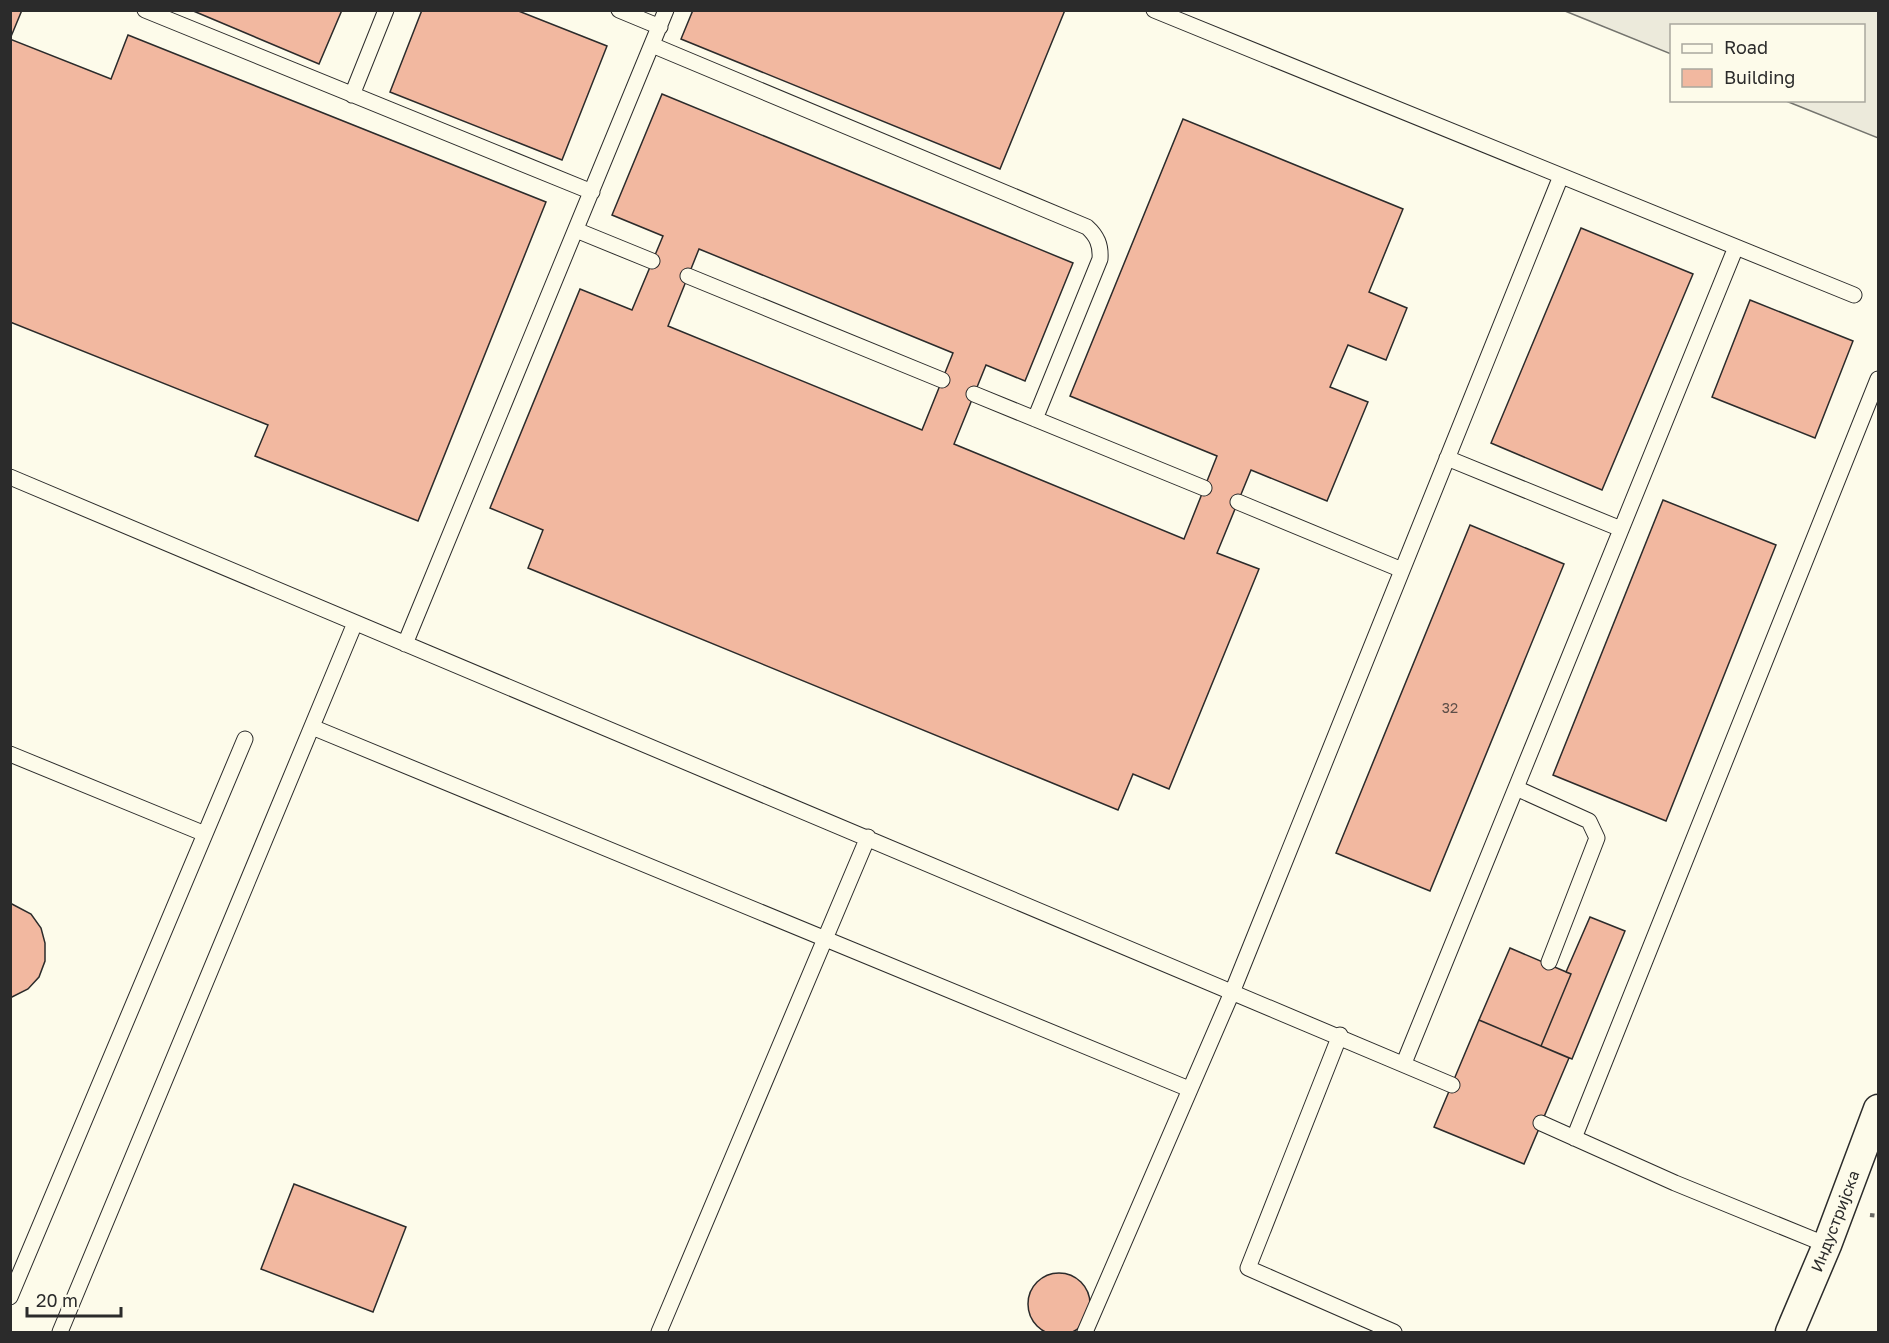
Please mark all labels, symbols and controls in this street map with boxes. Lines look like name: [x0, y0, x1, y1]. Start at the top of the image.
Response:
legend: [1670, 24, 1865, 102]
text: Road: [1724, 36, 1768, 58]
text: Building: [1724, 66, 1795, 88]
house number: 32: [1442, 699, 1458, 716]
street label: Индустријска: [1806, 1167, 1864, 1275]
scale bar: [27, 1280, 122, 1318]
text: 20 m: [36, 1289, 78, 1311]

